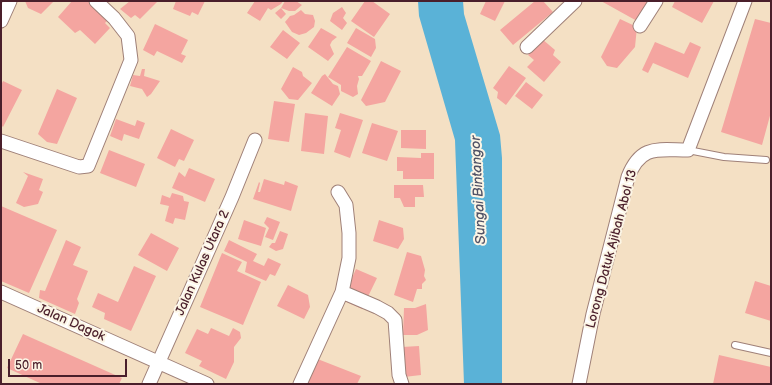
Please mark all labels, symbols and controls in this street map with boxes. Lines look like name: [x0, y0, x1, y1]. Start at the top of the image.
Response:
water label: Sungai Bintangor: [468, 135, 490, 245]
street label: Lorong Datuk Ajibah Abol 13: [583, 168, 641, 330]
street label: Jalan Kulas Utara 2: [173, 208, 233, 318]
street label: Jalan Dagok: [35, 301, 107, 345]
scale bar: [10, 351, 129, 377]
text: 50 m: [15, 358, 42, 373]

